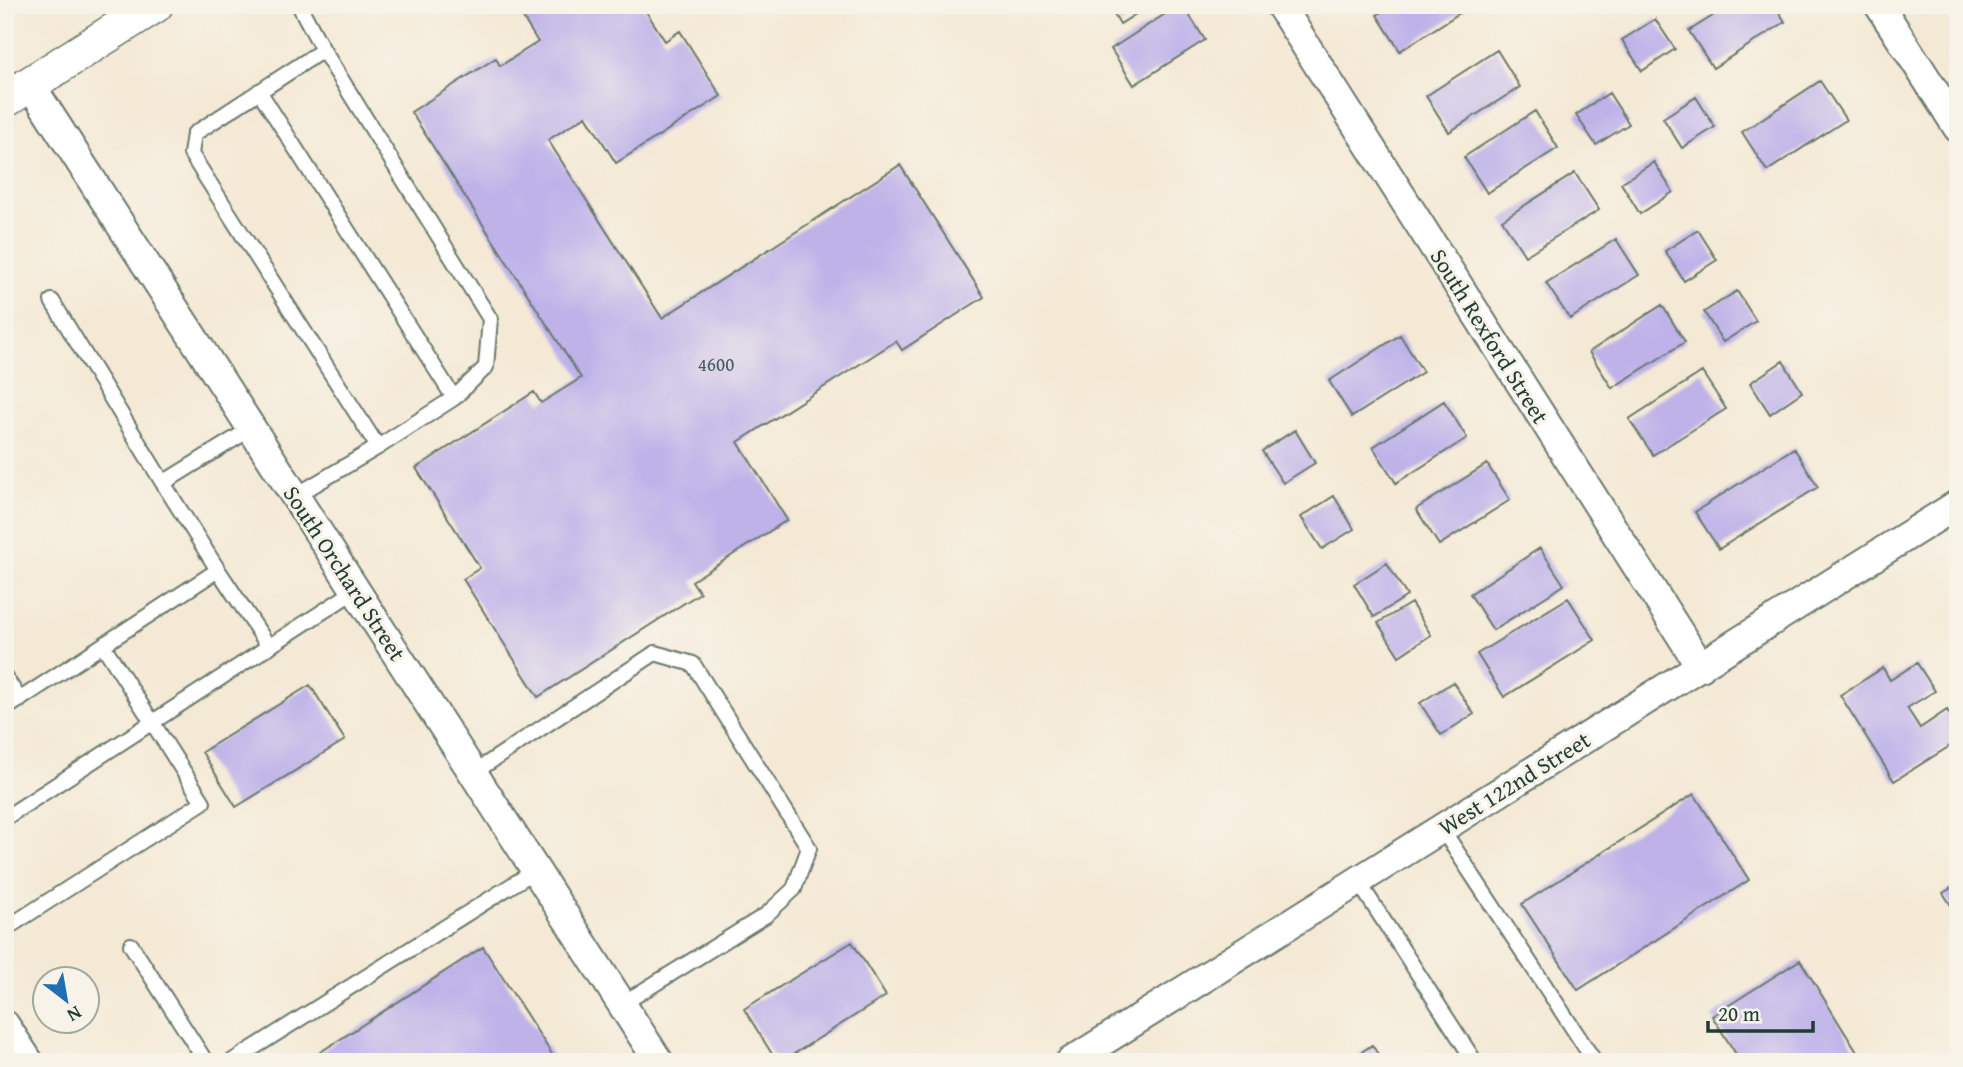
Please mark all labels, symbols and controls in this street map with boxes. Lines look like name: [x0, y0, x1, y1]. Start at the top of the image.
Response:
street label: South Rexford Street: [1423, 242, 1557, 430]
house number: 4600: [698, 350, 734, 378]
street label: South Orchard Street: [276, 479, 414, 667]
street label: West 122nd Street: [1432, 723, 1596, 843]
north arrow: [32, 965, 102, 1036]
scale bar: [1708, 990, 1812, 1034]
text: 20 m: [1718, 998, 1760, 1029]
text: N: [62, 999, 87, 1030]

